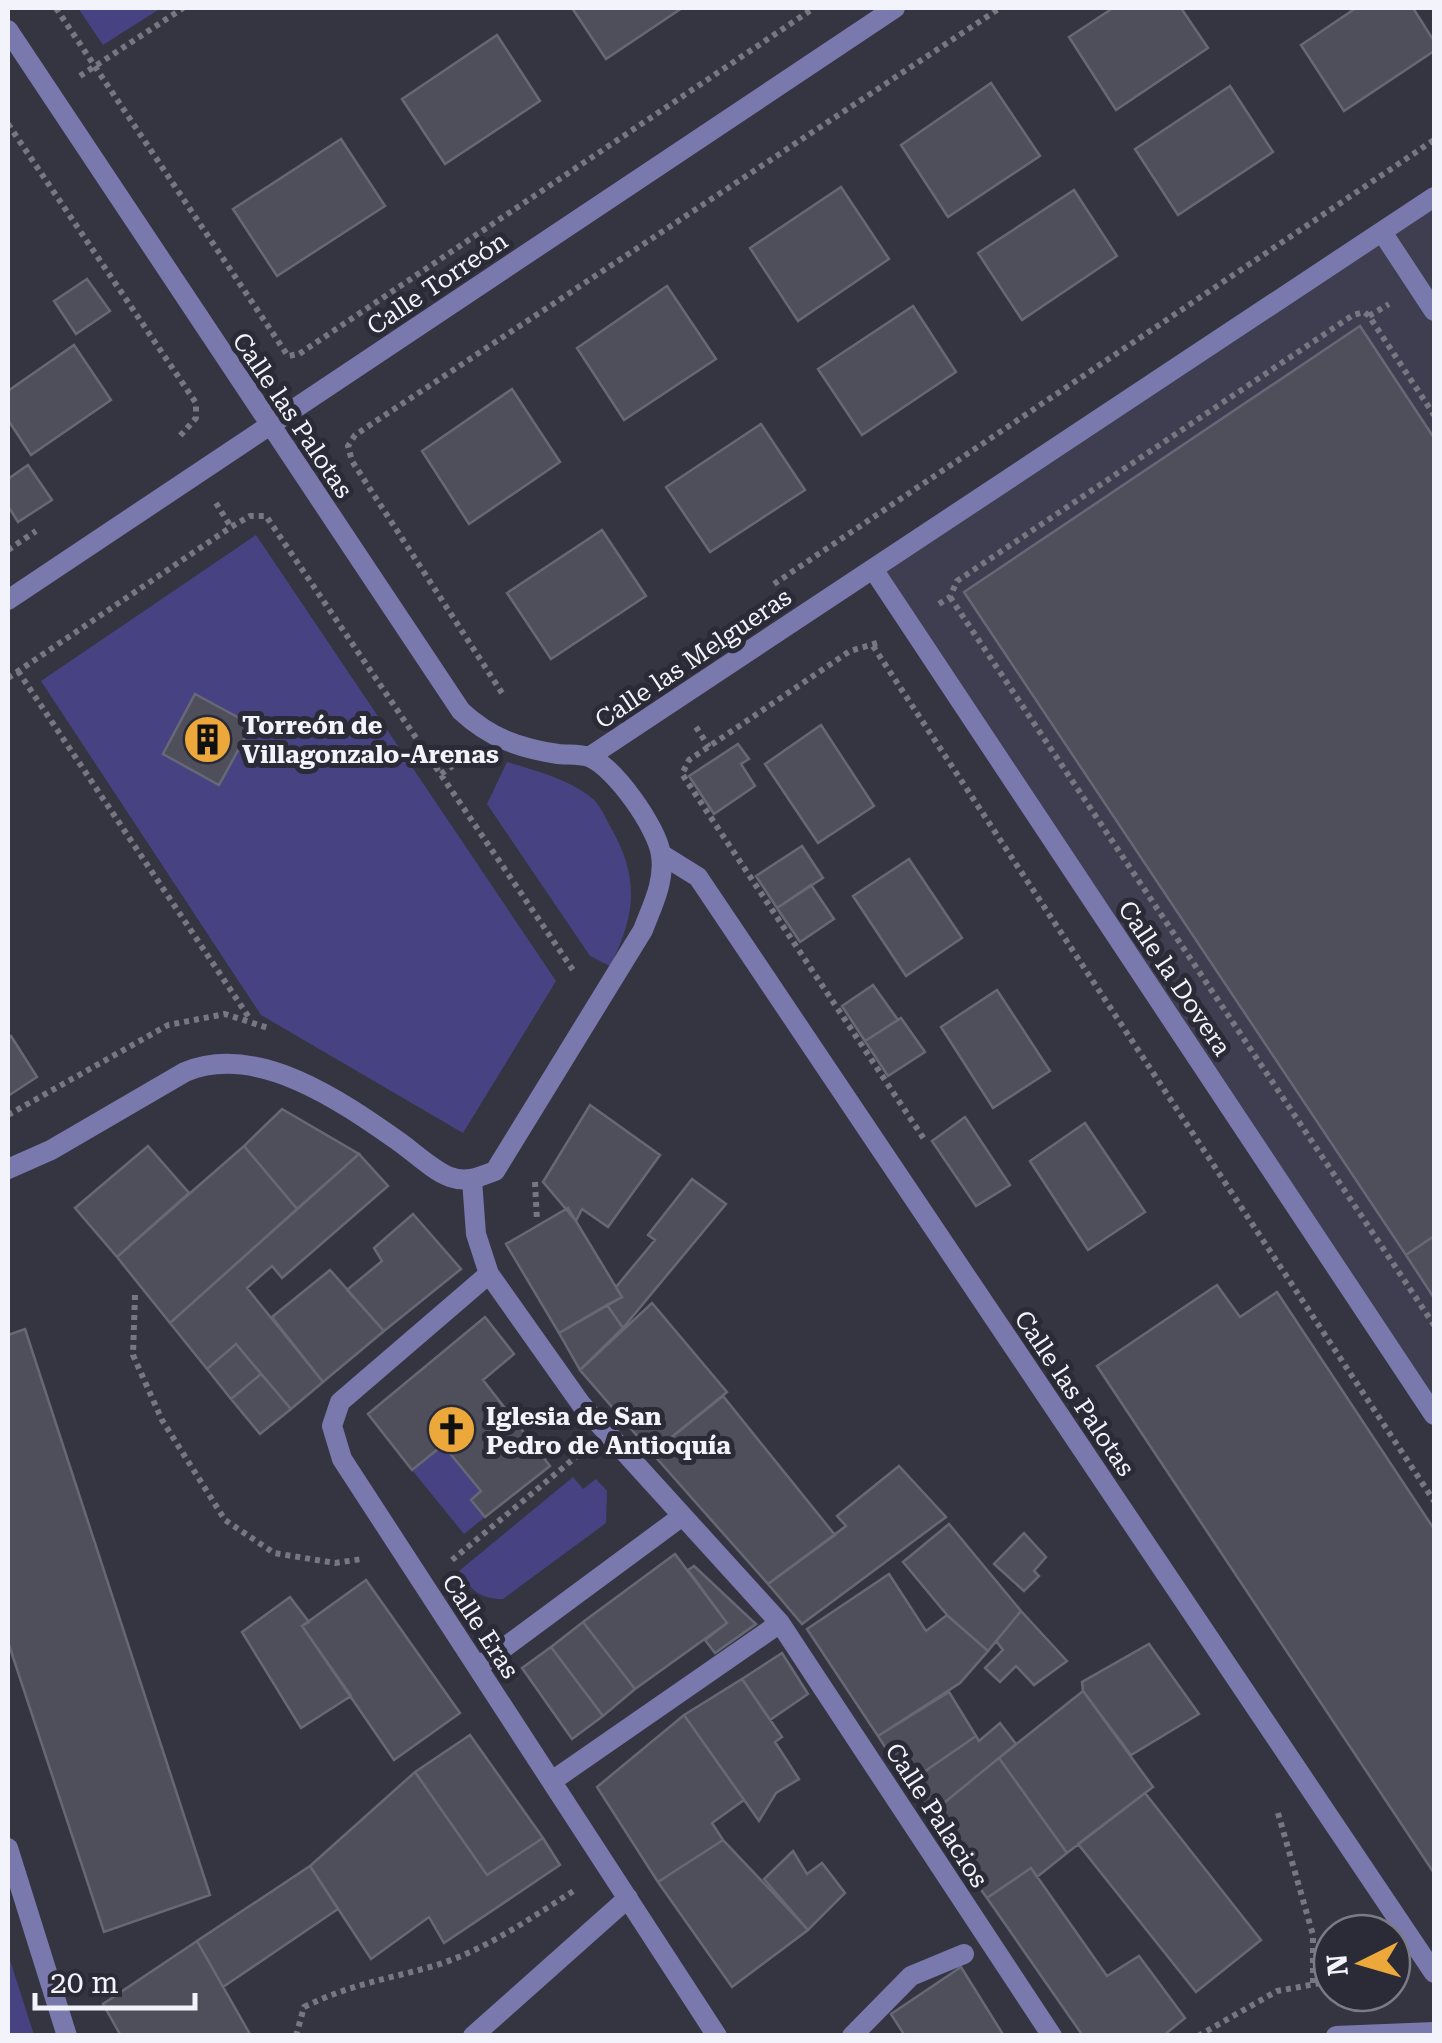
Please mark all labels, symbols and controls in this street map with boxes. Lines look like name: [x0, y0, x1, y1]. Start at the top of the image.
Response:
street label: Calle Torreón: [362, 226, 513, 341]
street label: Calle las Palotas: [227, 327, 359, 504]
street label: Calle las Melgueras: [590, 582, 797, 735]
place label: Torreón de Villagonzalo-Arenas: [242, 711, 499, 769]
building icon: Torreón de Villagonzalo-Arenas: [181, 713, 233, 765]
street label: Calle la Dovera: [1112, 895, 1237, 1061]
street label: Calle las Palotas: [1009, 1305, 1141, 1482]
place label: Iglesia de San Pedro de Antioquía: [486, 1402, 731, 1460]
church icon: Iglesia de San Pedro de Antioquía: [425, 1404, 477, 1456]
street label: Calle Eras: [436, 1569, 525, 1684]
street label: Calle Palacios: [879, 1738, 994, 1893]
north arrow: [1312, 1913, 1412, 2013]
scale bar: [35, 1948, 195, 2010]
text: N: [1320, 1953, 1355, 1977]
text: 20 m: [50, 1965, 119, 2000]

